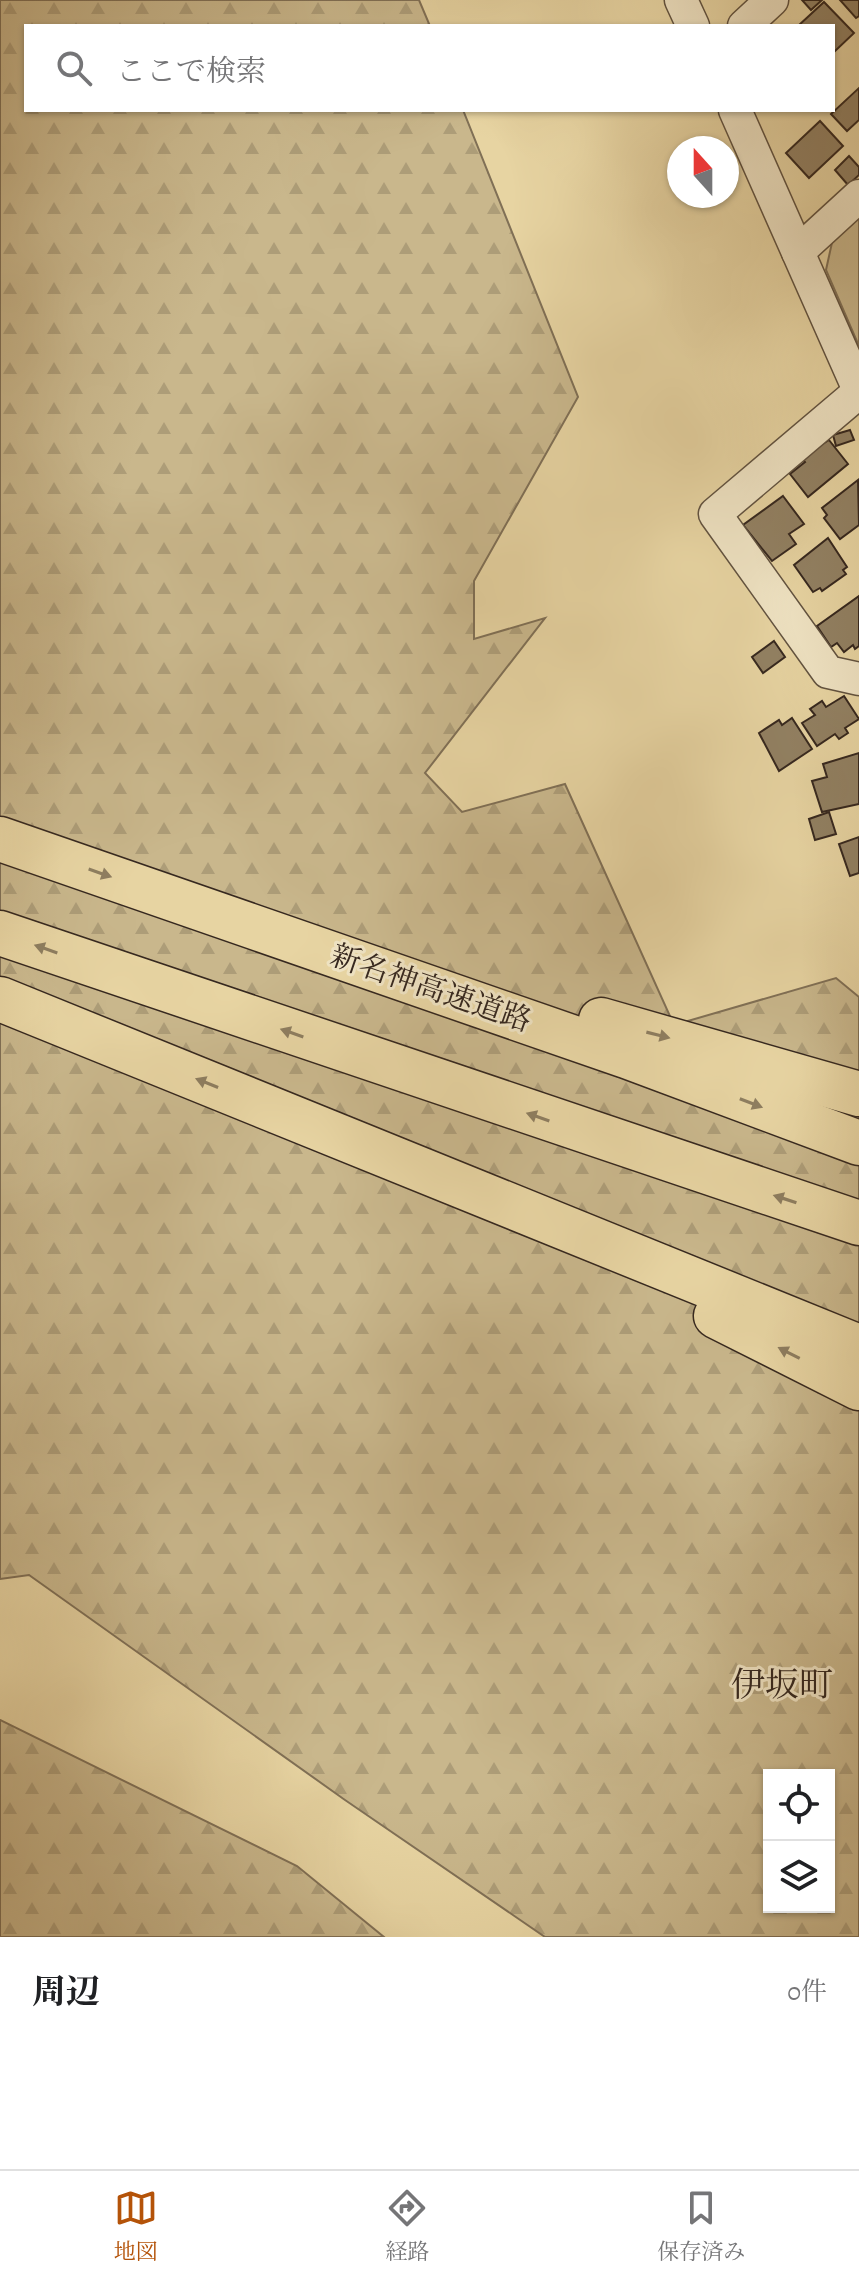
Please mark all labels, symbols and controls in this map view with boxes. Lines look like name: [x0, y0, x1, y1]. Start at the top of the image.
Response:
search box: [24, 24, 835, 112]
icon: search: [52, 46, 96, 90]
text: ここで検索: [116, 51, 266, 91]
north arrow: [667, 136, 739, 208]
one-way arrow: [88, 868, 112, 880]
street label: 新名神高速道路: [325, 935, 537, 1041]
one-way arrow: [34, 942, 58, 954]
one-way arrow: [280, 1026, 304, 1038]
one-way arrow: [646, 1030, 671, 1042]
one-way arrow: [195, 1077, 219, 1090]
one-way arrow: [739, 1097, 763, 1110]
one-way arrow: [526, 1110, 550, 1122]
one-way arrow: [773, 1192, 797, 1204]
one-way arrow: [778, 1347, 801, 1360]
district label: 伊坂町: [731, 1661, 833, 1708]
map controls: [763, 1769, 835, 1913]
button: locate: [763, 1769, 835, 1841]
button: layers: [763, 1841, 835, 1913]
text: 周辺: [32, 1968, 100, 2015]
text: 0件: [787, 1974, 827, 2009]
tab: 地図: [114, 2186, 158, 2267]
tab: 経路: [385, 2186, 429, 2267]
tab: 保存済み: [657, 2186, 745, 2267]

